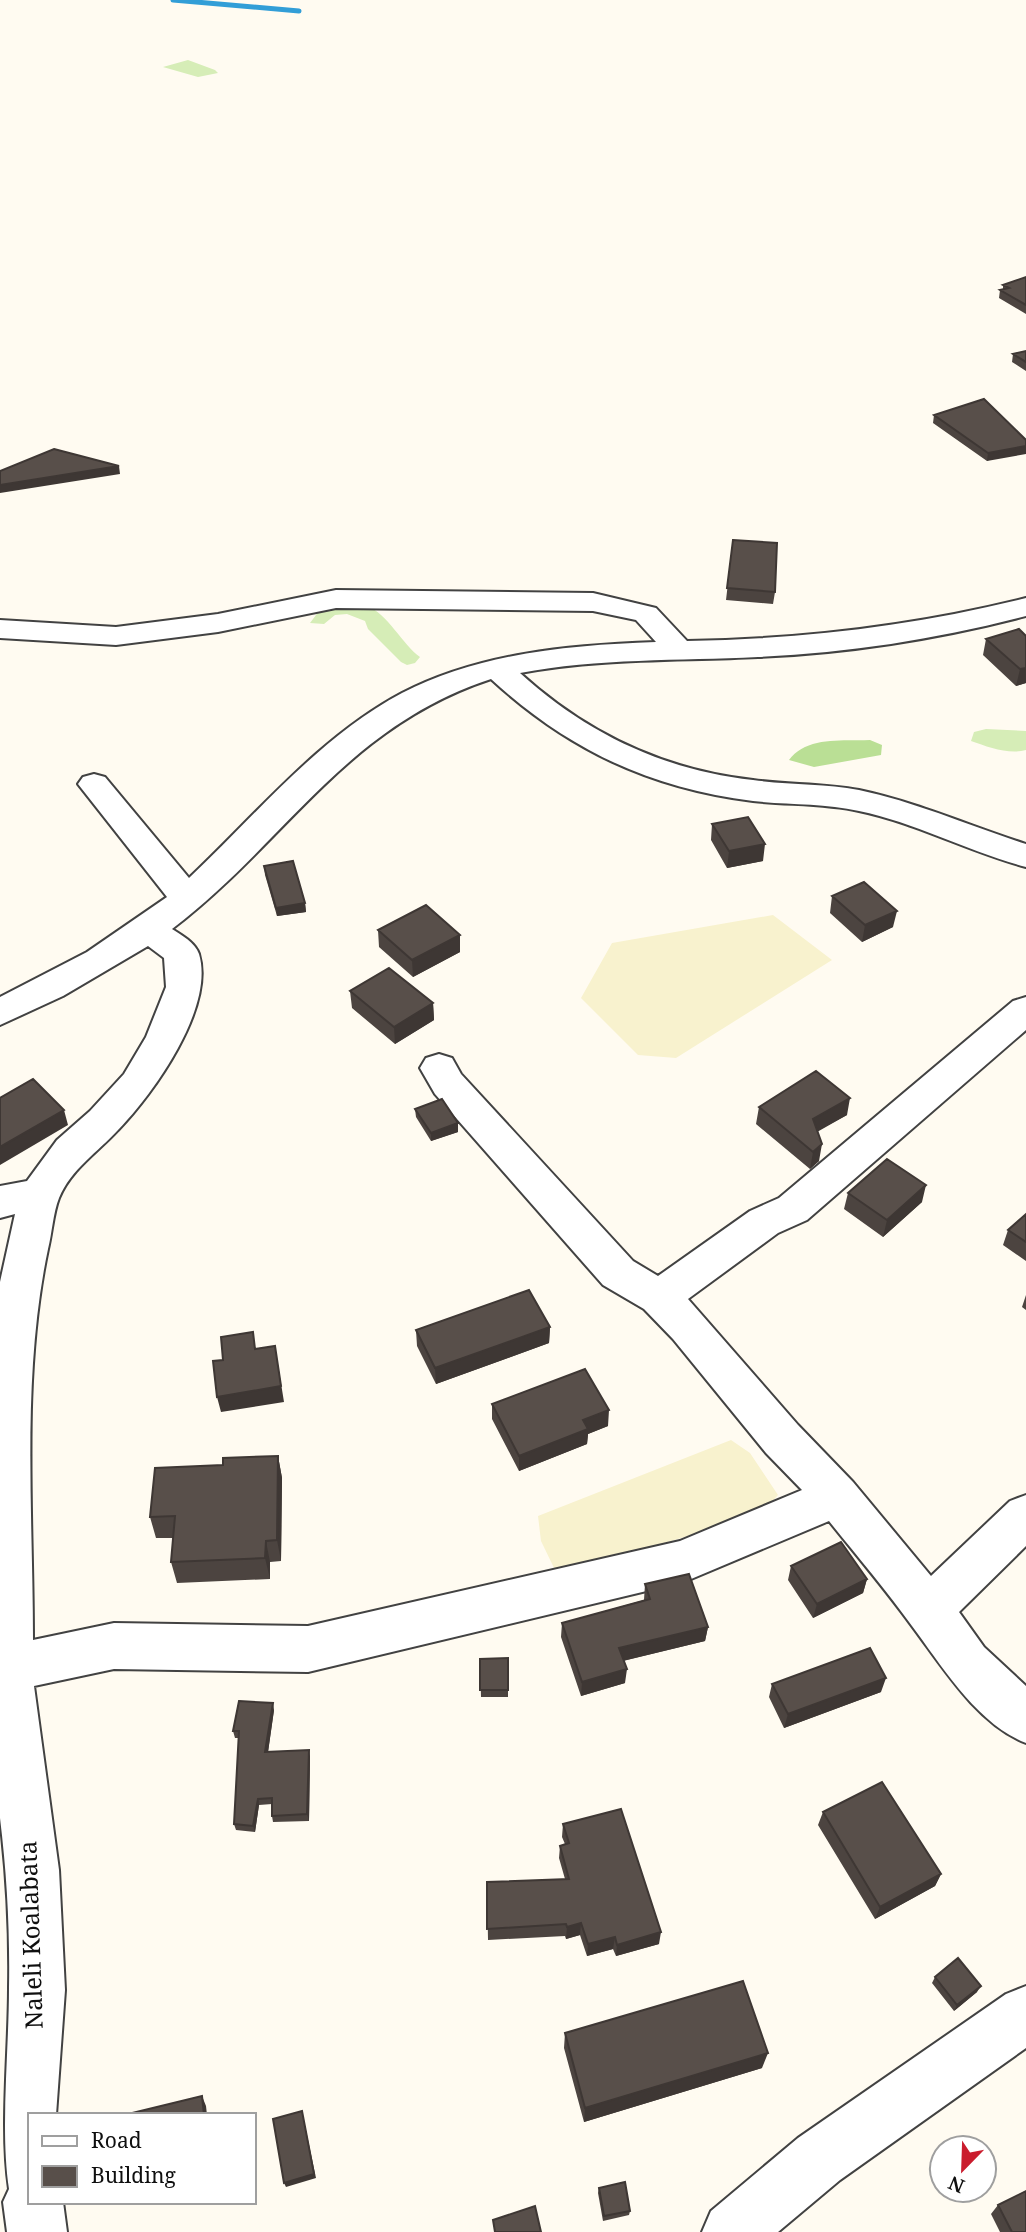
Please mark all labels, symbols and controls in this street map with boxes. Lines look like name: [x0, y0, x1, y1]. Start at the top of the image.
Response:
street label: Naleli Koalabata: [10, 1840, 50, 2030]
legend: [28, 2113, 256, 2204]
text: Road: [91, 2126, 142, 2154]
north arrow: [928, 2134, 998, 2204]
text: Building: [91, 2161, 176, 2189]
text: N: [944, 2170, 968, 2200]

